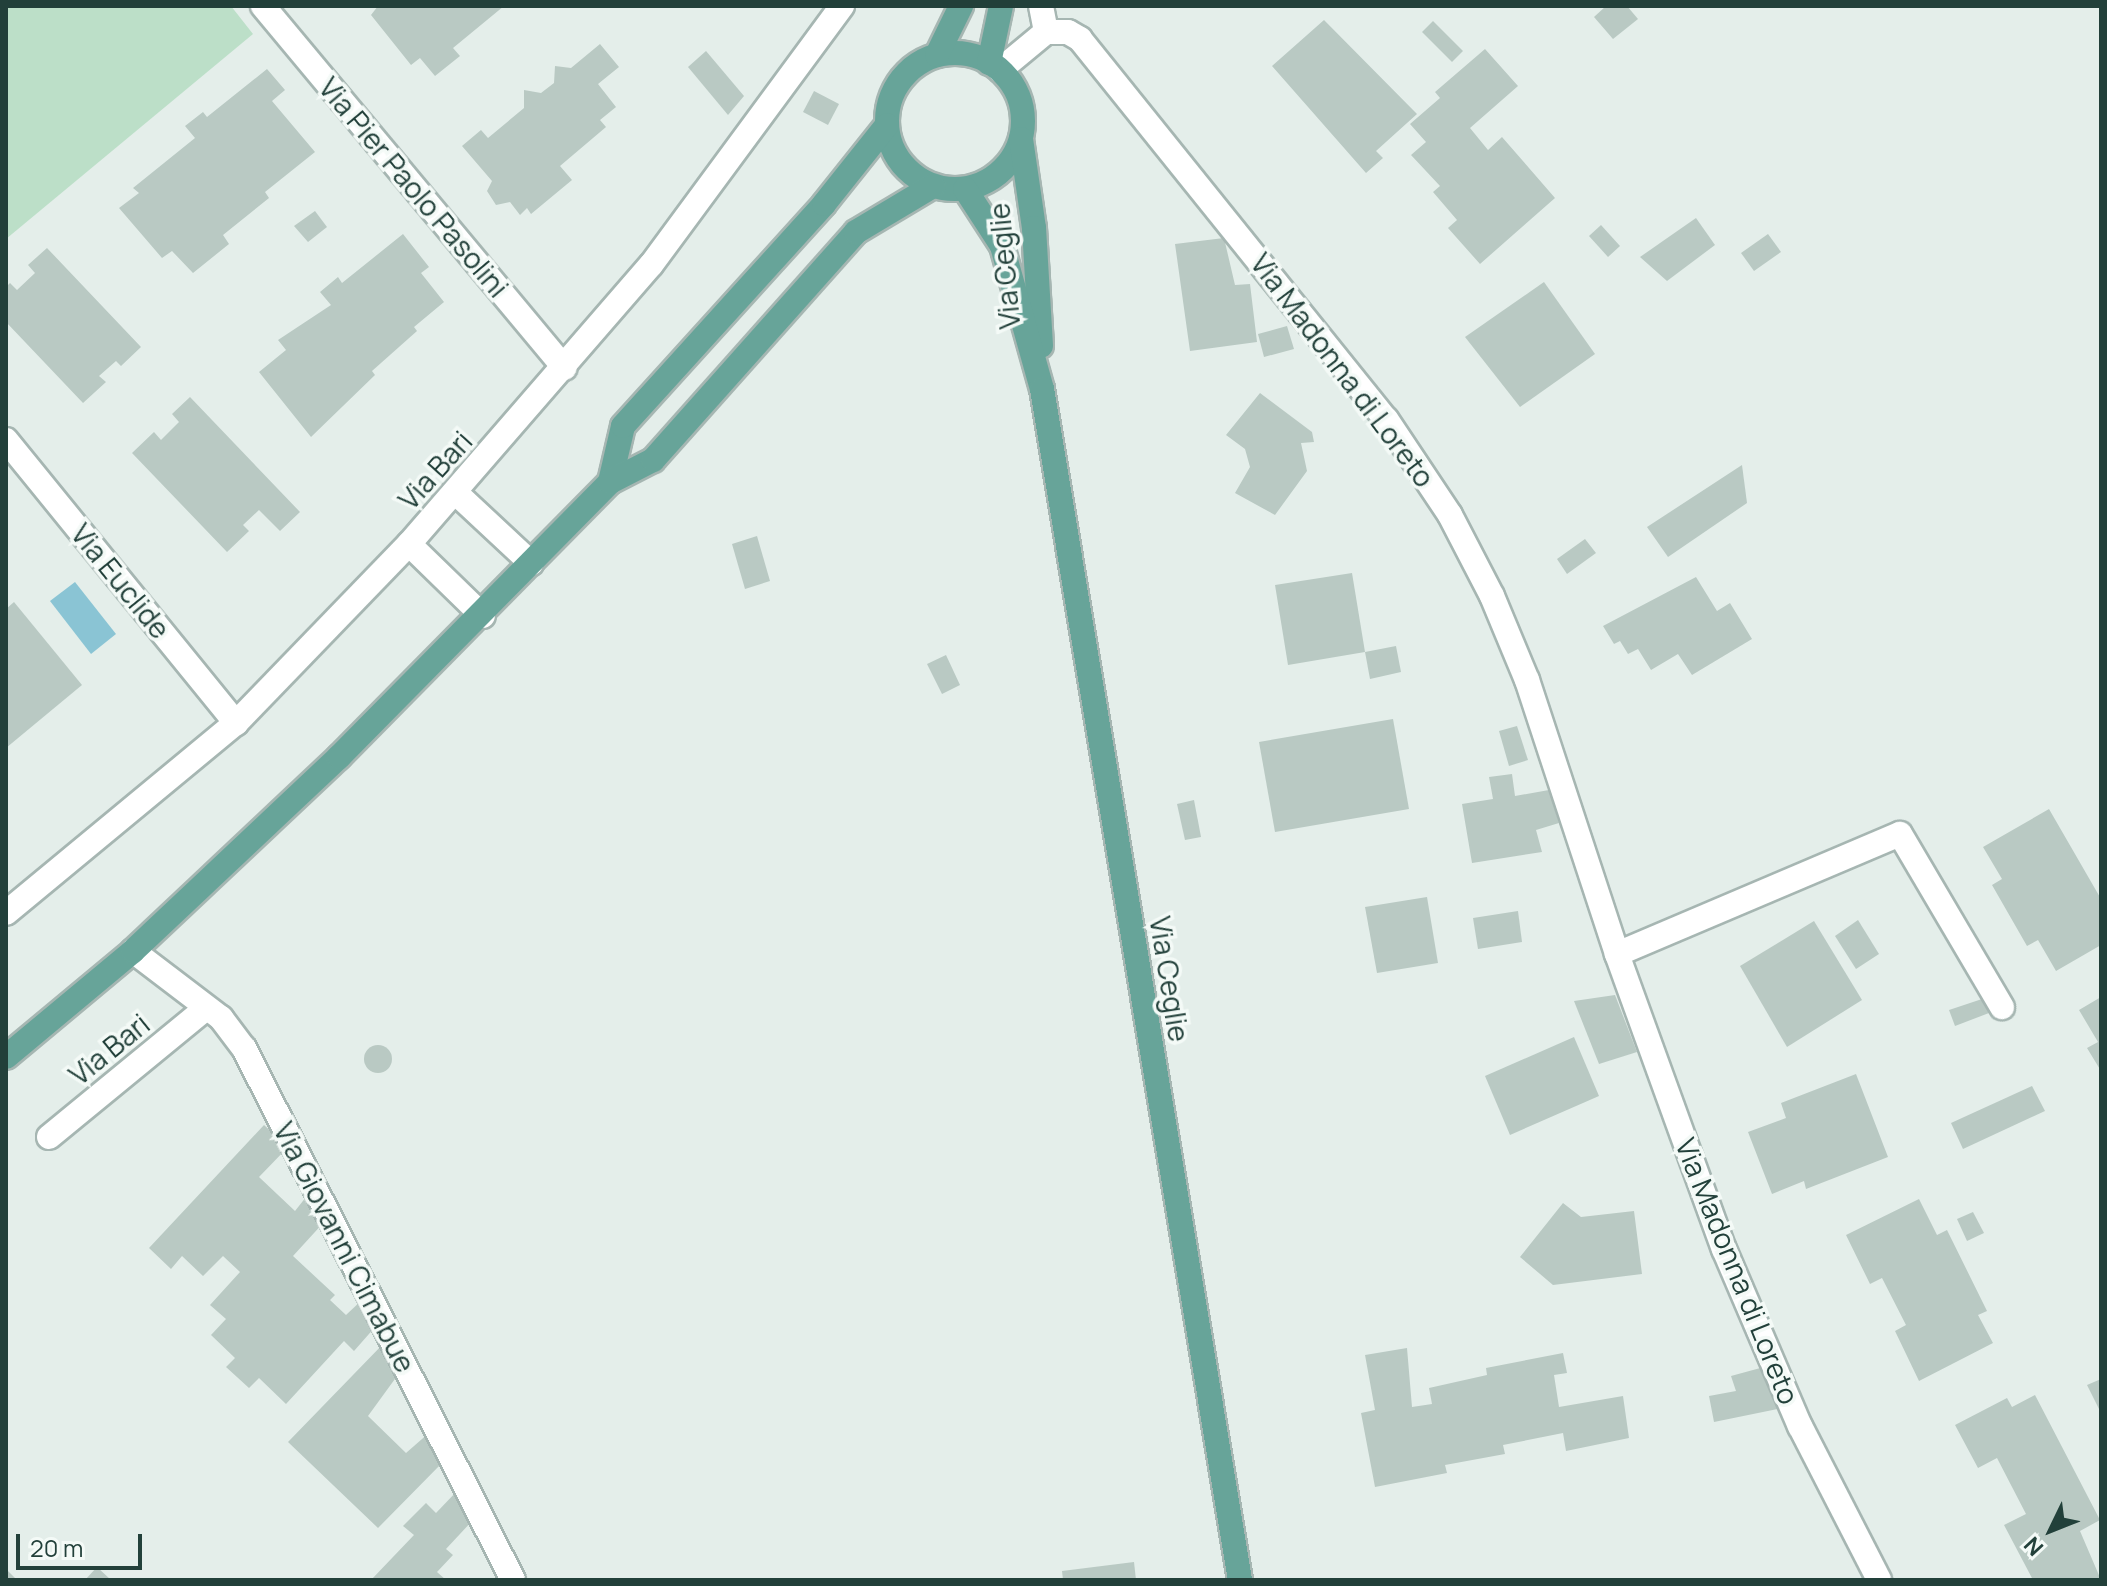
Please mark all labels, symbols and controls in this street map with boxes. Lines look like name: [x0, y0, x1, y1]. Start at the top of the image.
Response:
street label: Via Pier Paolo Pasolini: [312, 71, 516, 303]
street label: Via Ceglie: [982, 202, 1026, 330]
street label: Via Madonna di Loreto: [1244, 247, 1442, 493]
street label: Via Bari: [391, 424, 479, 516]
street label: Via Euclide: [65, 517, 177, 645]
street label: Via Ceglie: [1144, 914, 1196, 1044]
street label: Via Bari: [62, 1007, 156, 1091]
street label: Via Giovanni Cimabue: [267, 1116, 423, 1378]
street label: Via Madonna di Loreto: [1669, 1133, 1807, 1409]
north arrow: [2011, 1490, 2091, 1570]
scale bar: [20, 1518, 146, 1568]
text: N: [2017, 1530, 2050, 1562]
text: 20 m: [30, 1531, 83, 1564]

